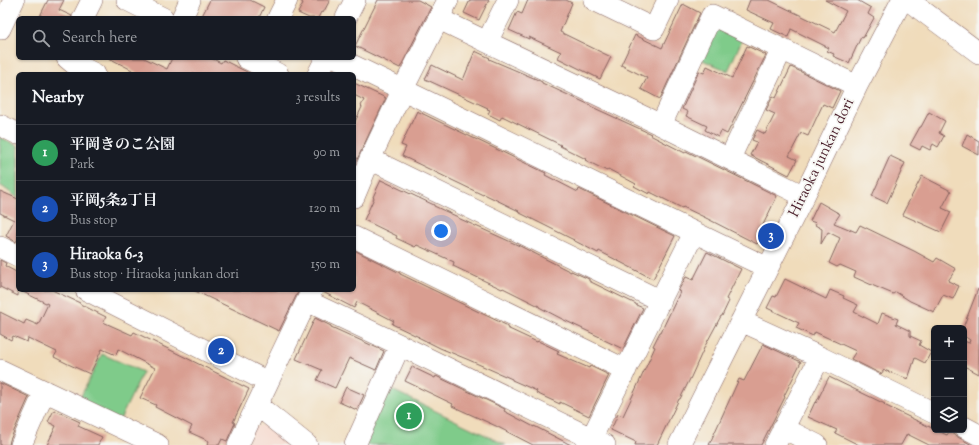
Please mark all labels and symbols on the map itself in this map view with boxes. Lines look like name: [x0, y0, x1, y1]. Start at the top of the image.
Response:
street label: Hiraoka junkan dori: [784, 95, 860, 221]
your location: [431, 221, 451, 241]
pin: 3: [758, 221, 784, 251]
pin: 2: [208, 336, 234, 366]
pin: 1: [396, 401, 422, 431]

